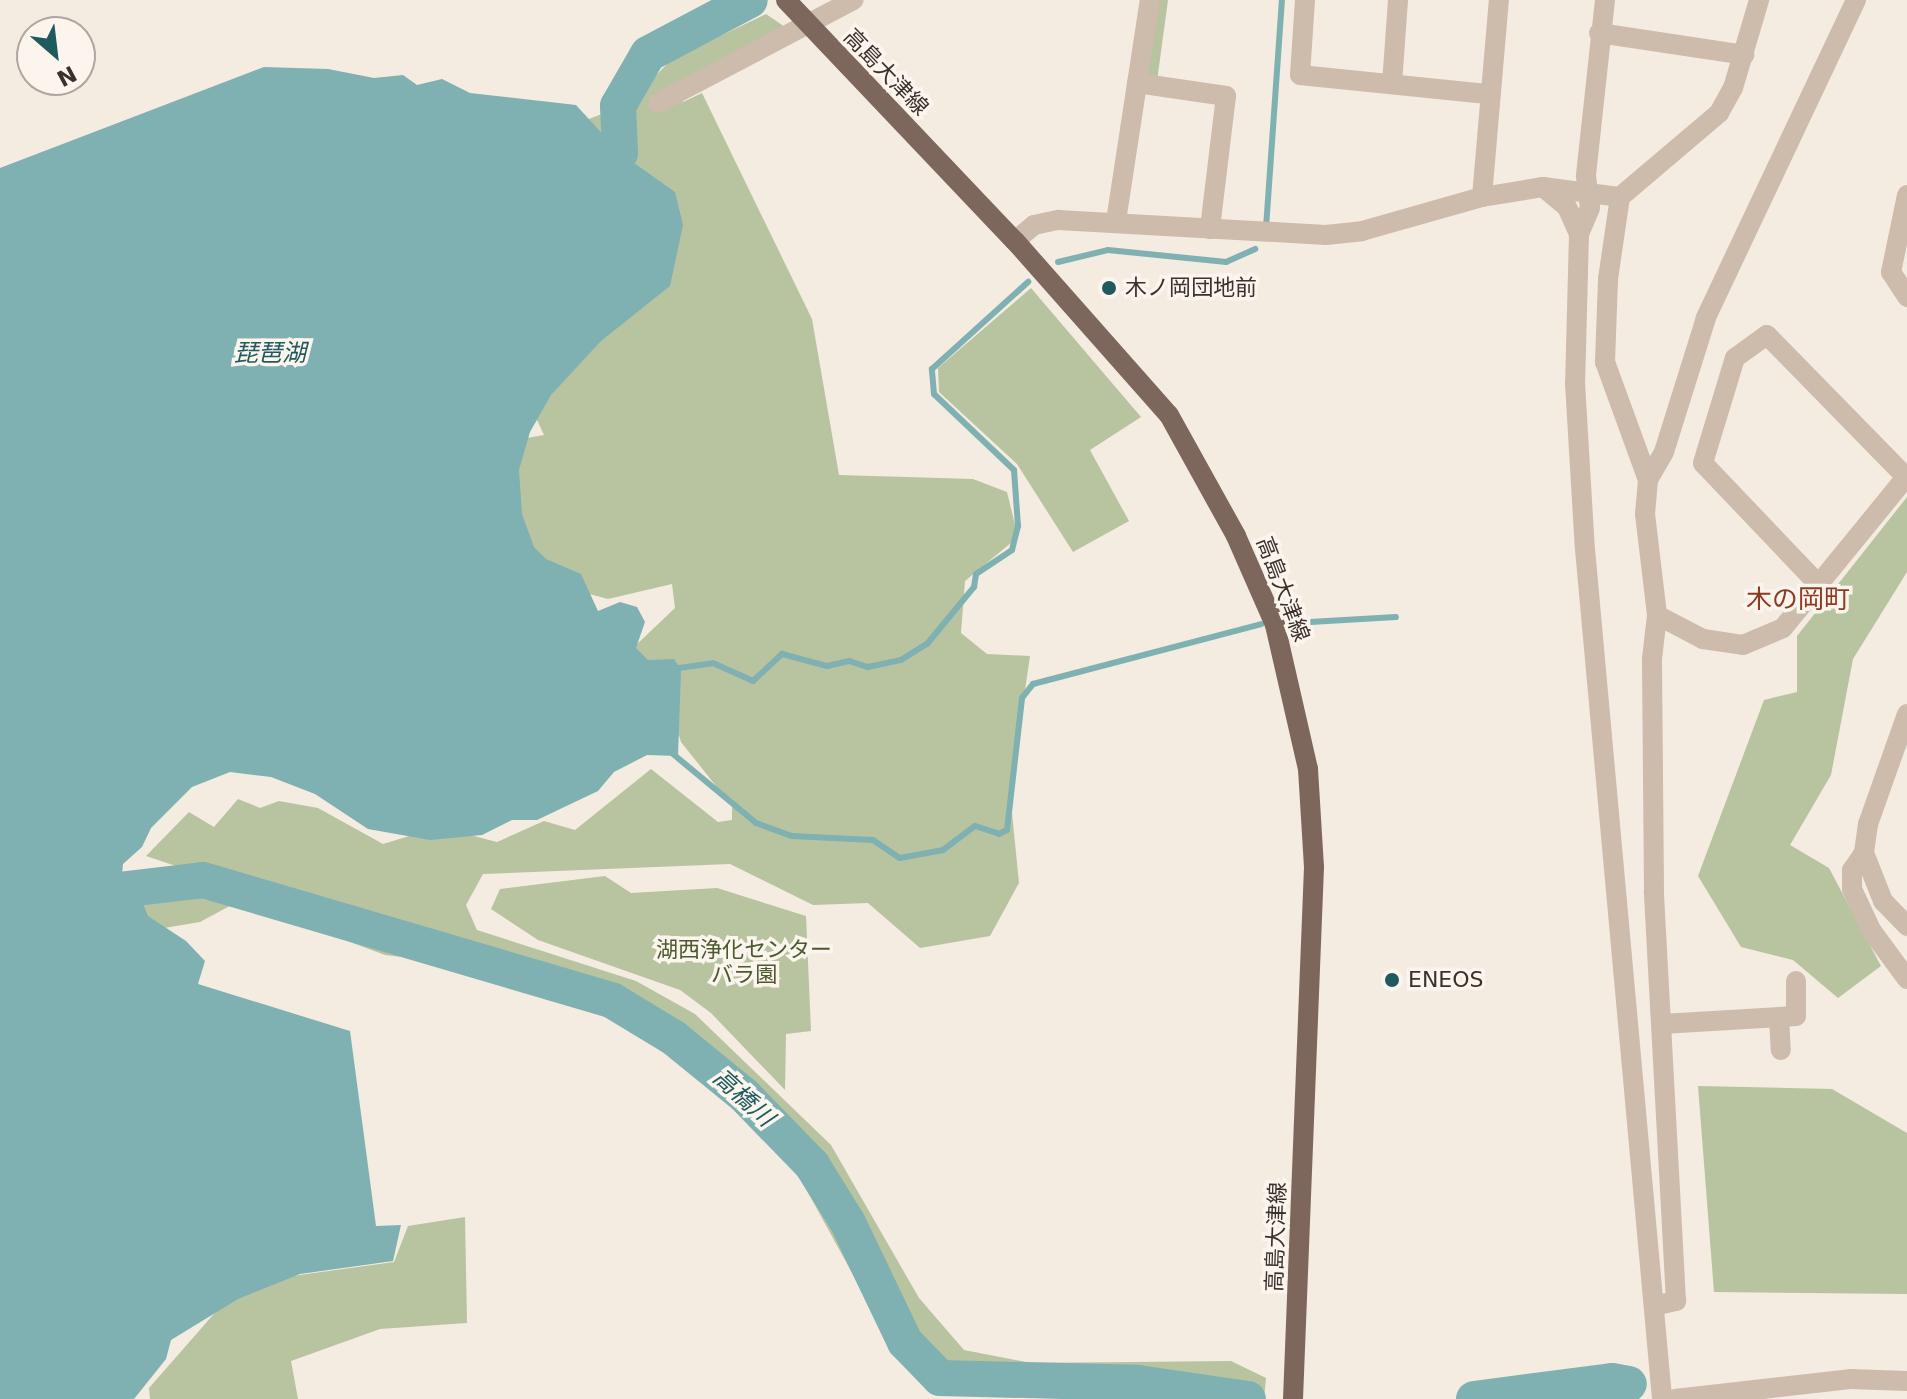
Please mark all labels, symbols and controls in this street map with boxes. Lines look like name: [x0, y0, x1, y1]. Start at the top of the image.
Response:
north arrow: [16, 16, 96, 96]
street label: 高島大津線: [838, 23, 934, 121]
text: N: [53, 61, 81, 91]
place label: 木ノ岡団地前: [1125, 275, 1257, 301]
marker: 木ノ岡団地前: [1100, 279, 1118, 297]
water label: 琵琶湖: [234, 340, 306, 368]
street label: 高島大津線: [1251, 533, 1315, 645]
district label: 木の岡町: [1746, 584, 1850, 616]
park label: 湖西浄化センター バラ園: [656, 936, 832, 988]
place label: ENEOS: [1408, 967, 1484, 993]
marker: ENEOS: [1383, 971, 1401, 989]
water label: 高橋川: [707, 1063, 779, 1133]
street label: 高島大津線: [1261, 1182, 1291, 1292]

